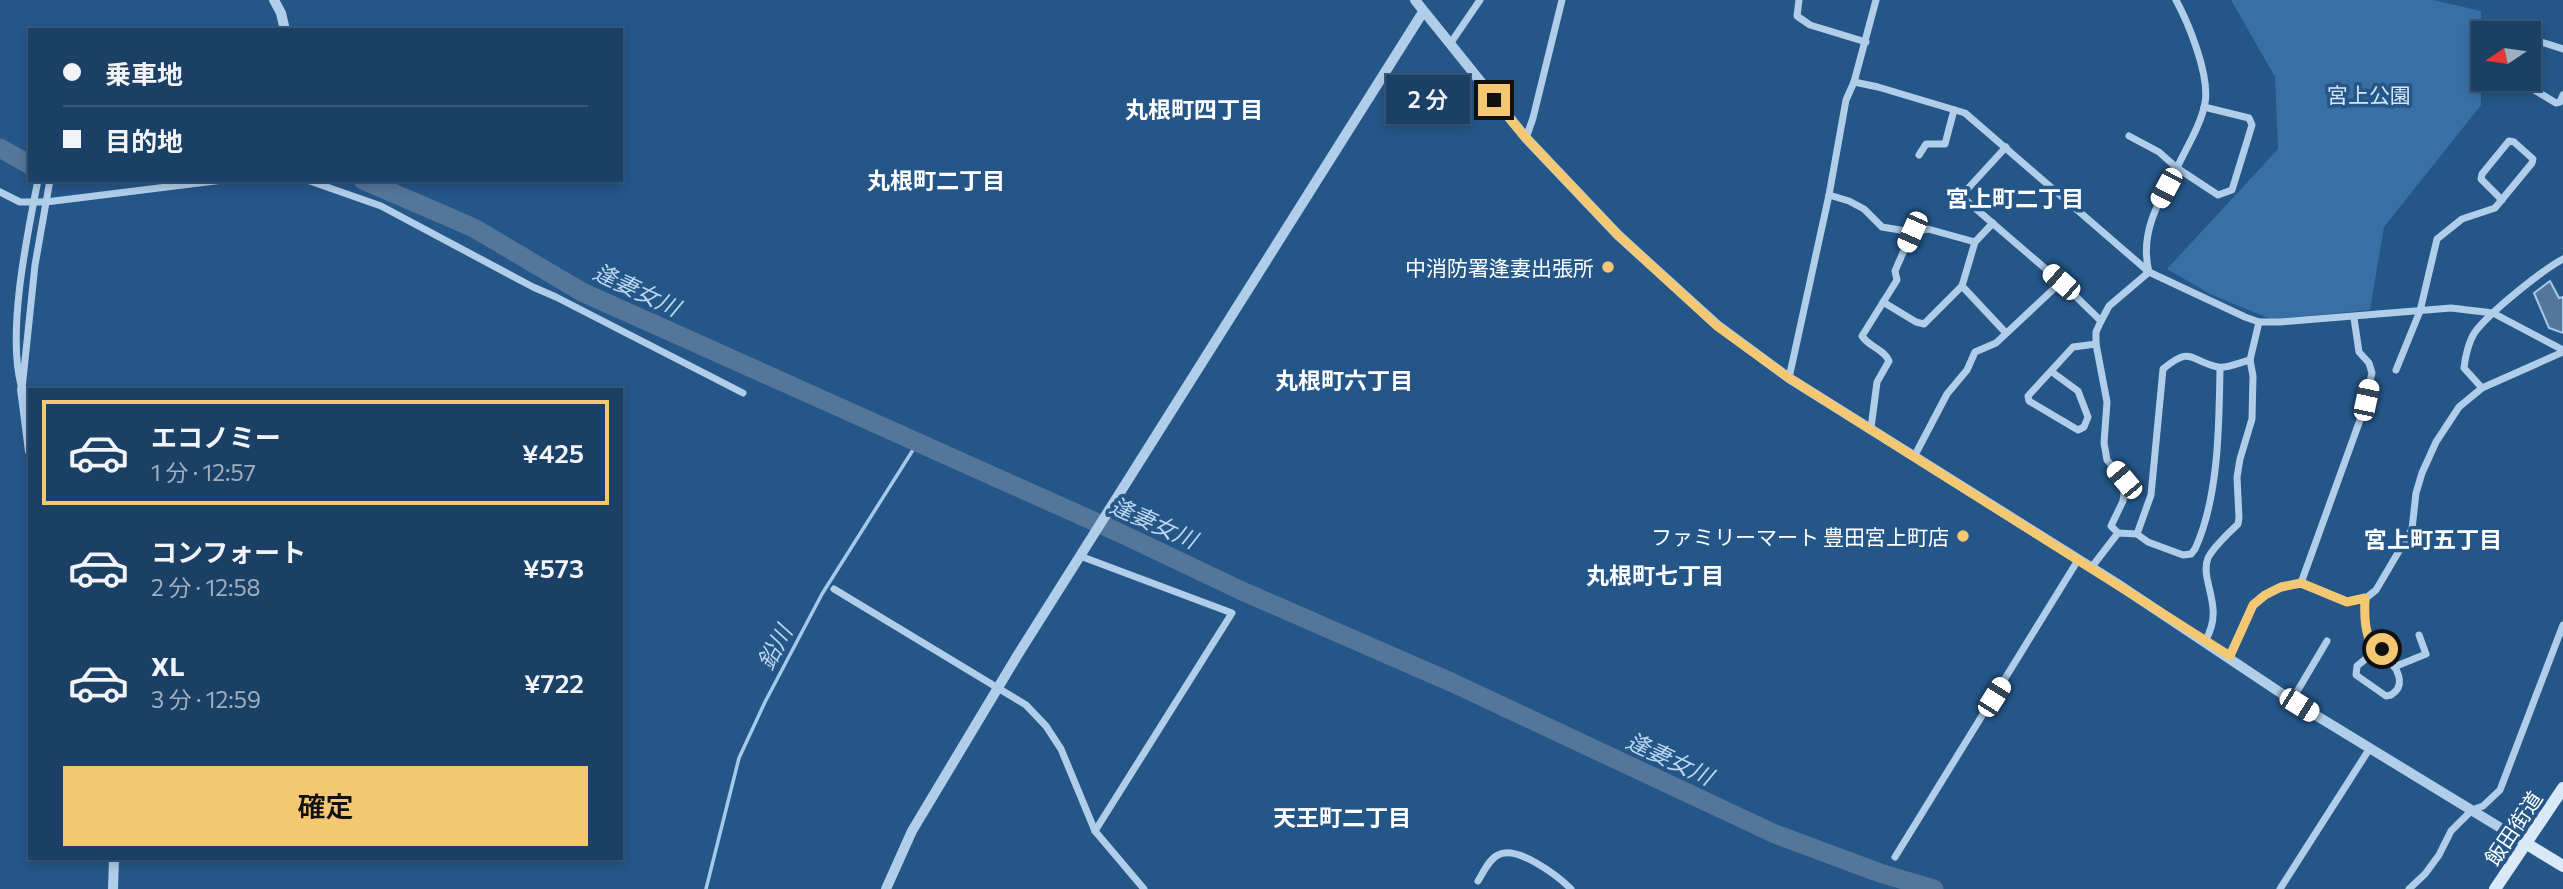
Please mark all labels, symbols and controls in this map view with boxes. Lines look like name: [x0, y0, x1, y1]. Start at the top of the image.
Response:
north arrow: [2471, 21, 2541, 91]
map controls: [2471, 21, 2541, 91]
text: 乗車地: [105, 58, 183, 89]
callout: 2 分: [1386, 76, 1470, 124]
park label: 宮上公園: [2327, 82, 2411, 107]
route end: [1478, 84, 1510, 116]
text: 2 分: [1408, 85, 1448, 113]
district label: 丸根町四丁目: [1125, 95, 1263, 123]
text: 目的地: [105, 125, 183, 156]
car: [2147, 165, 2186, 211]
district label: 丸根町二丁目: [867, 166, 1005, 194]
district label: 宮上町二丁目: [1946, 184, 2084, 212]
car: [1894, 209, 1931, 255]
place label: 中消防署逢妻出張所: [1405, 255, 1594, 280]
water label: 逢妻女川: [589, 257, 687, 322]
marker: 中消防署逢妻出張所: [1600, 259, 1616, 275]
car: [2039, 260, 2084, 304]
district label: 丸根町六丁目: [1275, 366, 1413, 394]
car: [2352, 377, 2381, 423]
icon: car: [67, 421, 130, 484]
text: エコノミー: [151, 421, 281, 452]
text: ¥425: [522, 437, 584, 468]
car: [2103, 457, 2146, 503]
text: 1 分 · 12:57: [151, 458, 256, 486]
water label: 逢妻女川: [1106, 491, 1204, 555]
place label: ファミリーマート 豊田宮上町店: [1651, 524, 1949, 549]
district label: 宮上町五丁目: [2364, 525, 2502, 553]
marker: ファミリーマート 豊田宮上町店: [1955, 528, 1971, 544]
icon: car: [67, 536, 130, 599]
text: コンフォート: [151, 536, 306, 567]
text: ¥573: [523, 552, 584, 583]
district label: 丸根町七丁目: [1586, 561, 1724, 589]
text: 2 分 · 12:58: [151, 573, 261, 601]
water label: 鉛川: [751, 617, 799, 674]
route start: [2366, 633, 2398, 665]
text: XL: [151, 650, 185, 681]
icon: car: [67, 651, 130, 714]
text: ¥722: [524, 667, 584, 698]
car: [1974, 674, 2015, 720]
text: 3 分 · 12:59: [151, 685, 261, 713]
car: [2276, 685, 2323, 725]
water label: 逢妻女川: [1622, 726, 1720, 791]
button: 確定: [63, 766, 588, 846]
street label: 飯田街道: [2479, 786, 2547, 870]
district label: 天王町二丁目: [1273, 803, 1411, 831]

